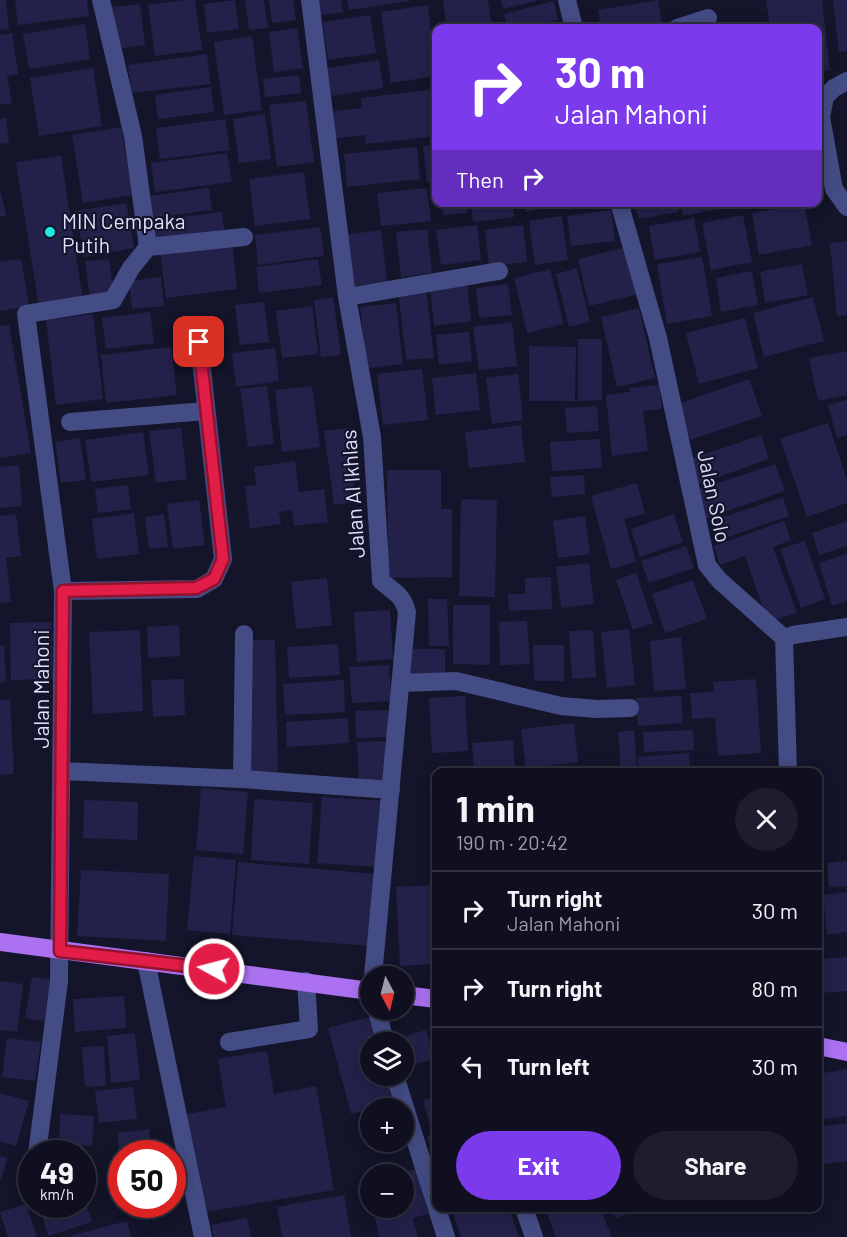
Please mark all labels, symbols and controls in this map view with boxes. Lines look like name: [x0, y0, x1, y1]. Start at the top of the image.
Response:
text: 30 m: [555, 46, 645, 96]
icon: right: [456, 48, 534, 126]
text: Jalan Mahoni: [555, 97, 708, 129]
icon: right: [516, 162, 549, 195]
text: Then: [456, 166, 504, 192]
place label: MIN Cempaka Putih: [62, 208, 186, 257]
marker: MIN Cempaka Putih: [43, 225, 57, 239]
pin: [173, 316, 224, 367]
icon: arrive: [182, 325, 215, 358]
street label: Jalan Al Ikhlas: [335, 429, 369, 559]
street label: Jalan Solo: [693, 447, 737, 545]
street label: Jalan Mahoni: [28, 630, 53, 748]
text: 1 min: [456, 786, 535, 829]
button: close: [735, 788, 798, 851]
text: 190 m · 20:42: [456, 830, 568, 854]
text: Turn right: [507, 885, 602, 911]
icon: right: [456, 894, 489, 927]
text: 30 m: [752, 897, 798, 923]
text: Jalan Mahoni: [507, 911, 620, 935]
position arrow: [182, 937, 246, 1001]
north arrow: [360, 966, 414, 1020]
map controls: [360, 966, 414, 1218]
icon: right: [456, 972, 489, 1005]
text: Turn right: [507, 975, 602, 1001]
text: 80 m: [752, 975, 798, 1001]
button: layers: [360, 1032, 414, 1086]
icon: left: [456, 1050, 489, 1083]
text: Turn left: [507, 1053, 590, 1079]
text: 30 m: [752, 1053, 798, 1079]
button: +: [360, 1098, 414, 1152]
button: Exit: [456, 1131, 621, 1200]
button: Share: [633, 1131, 798, 1200]
speed limit sign: 50: [108, 1140, 186, 1218]
text: 49: [40, 1154, 74, 1190]
button: −: [360, 1164, 414, 1218]
text: km/h: [40, 1185, 74, 1203]

